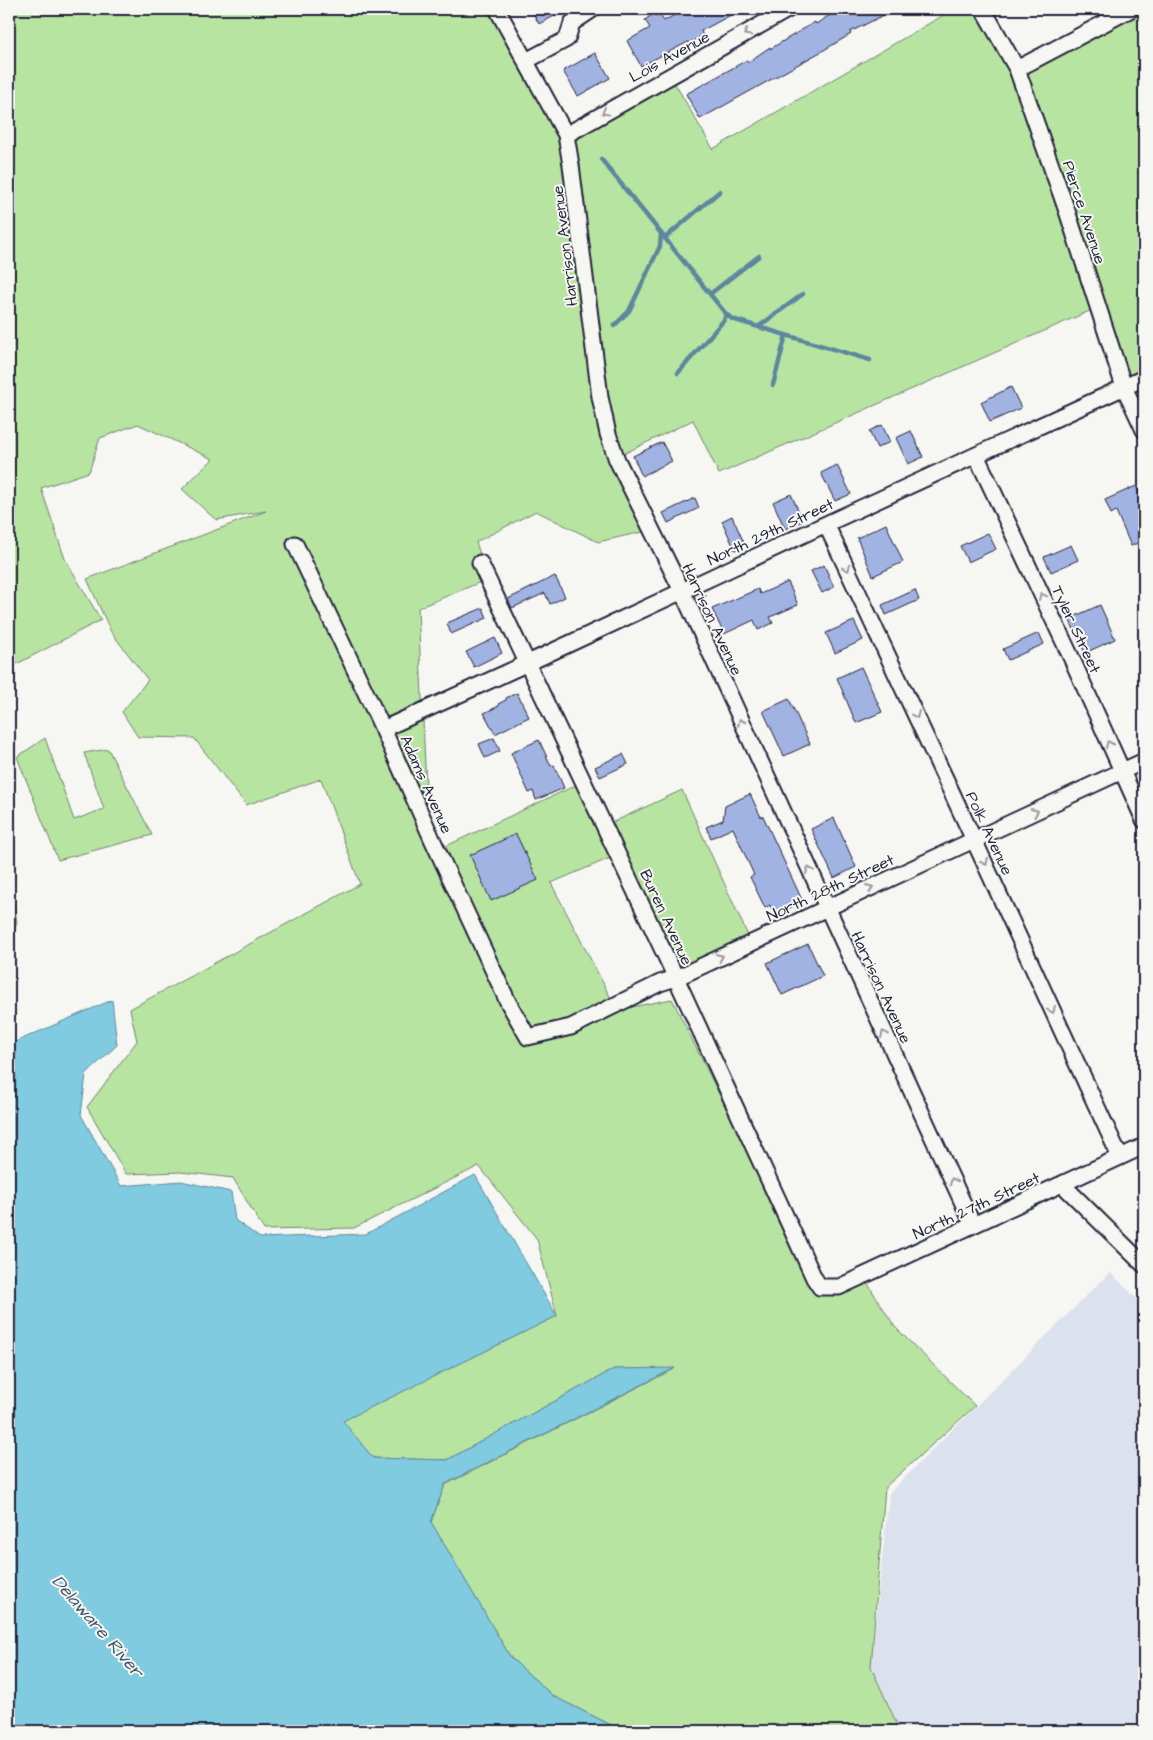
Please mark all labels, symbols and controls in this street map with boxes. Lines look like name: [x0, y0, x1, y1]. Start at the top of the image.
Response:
street label: Lois Avenue: [625, 26, 714, 88]
one-way arrow: [743, 26, 752, 36]
one-way arrow: [601, 106, 610, 116]
street label: Pierce Avenue: [1057, 158, 1111, 267]
street label: Harrison Avenue: [547, 184, 583, 307]
street label: North 29th Street: [704, 493, 838, 571]
street label: Harrison Avenue: [676, 560, 748, 679]
one-way arrow: [841, 563, 851, 572]
street label: Tyler Street: [1045, 582, 1106, 678]
one-way arrow: [1038, 592, 1048, 601]
one-way arrow: [910, 710, 920, 719]
one-way arrow: [737, 718, 748, 727]
street label: Adams Avenue: [395, 732, 458, 837]
one-way arrow: [1105, 740, 1116, 749]
street label: Polk Avenue: [960, 788, 1018, 879]
one-way arrow: [1030, 808, 1039, 818]
street label: North 28th Street: [763, 848, 898, 927]
one-way arrow: [978, 857, 989, 866]
street label: Buren Avenue: [634, 866, 698, 969]
one-way arrow: [804, 866, 815, 875]
one-way arrow: [865, 883, 874, 894]
street label: Harrison Avenue: [845, 928, 917, 1047]
one-way arrow: [715, 953, 724, 964]
one-way arrow: [1046, 1005, 1057, 1014]
one-way arrow: [881, 1030, 891, 1039]
street label: North 27th Street: [909, 1167, 1044, 1245]
one-way arrow: [949, 1177, 959, 1186]
water label: Delaware River: [46, 1570, 151, 1685]

